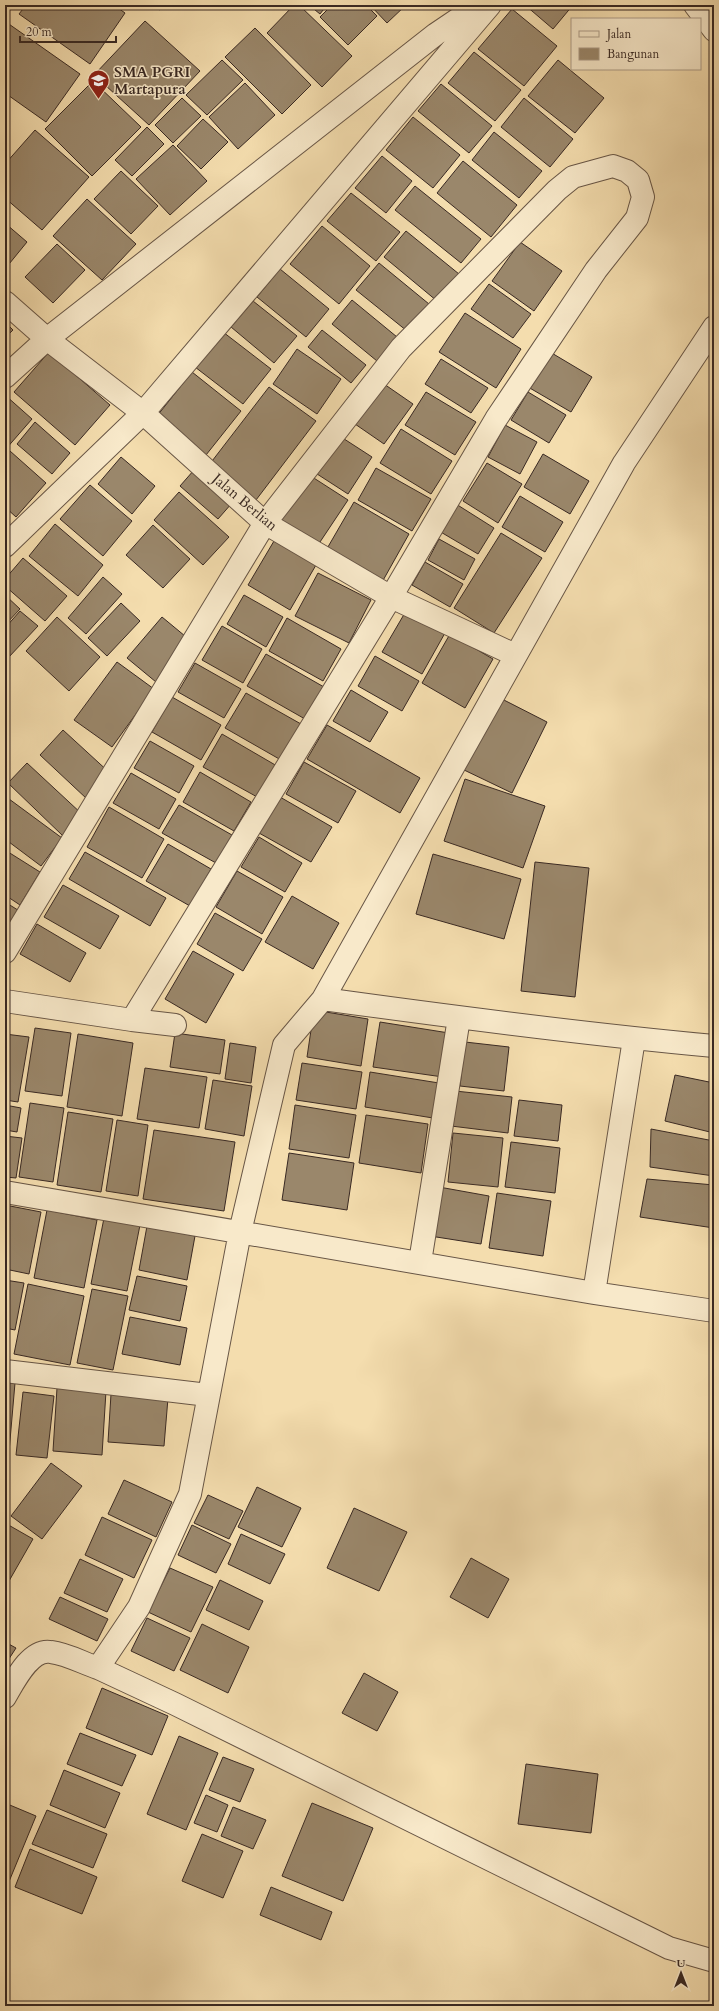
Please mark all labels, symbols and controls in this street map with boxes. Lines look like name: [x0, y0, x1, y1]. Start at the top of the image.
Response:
scale bar: [20, 18, 116, 44]
legend: [571, 18, 701, 70]
text: 20 m: [26, 24, 53, 40]
text: Jalan: [605, 26, 631, 42]
text: Bangunan: [607, 46, 659, 62]
place label: SMA PGRI Martapura: [114, 62, 191, 99]
school or university icon: SMA PGRI Martapura: [85, 68, 111, 101]
street label: Jalan Berlian: [206, 467, 282, 536]
north arrow: [661, 1953, 701, 1993]
text: U: [677, 1956, 686, 1971]

